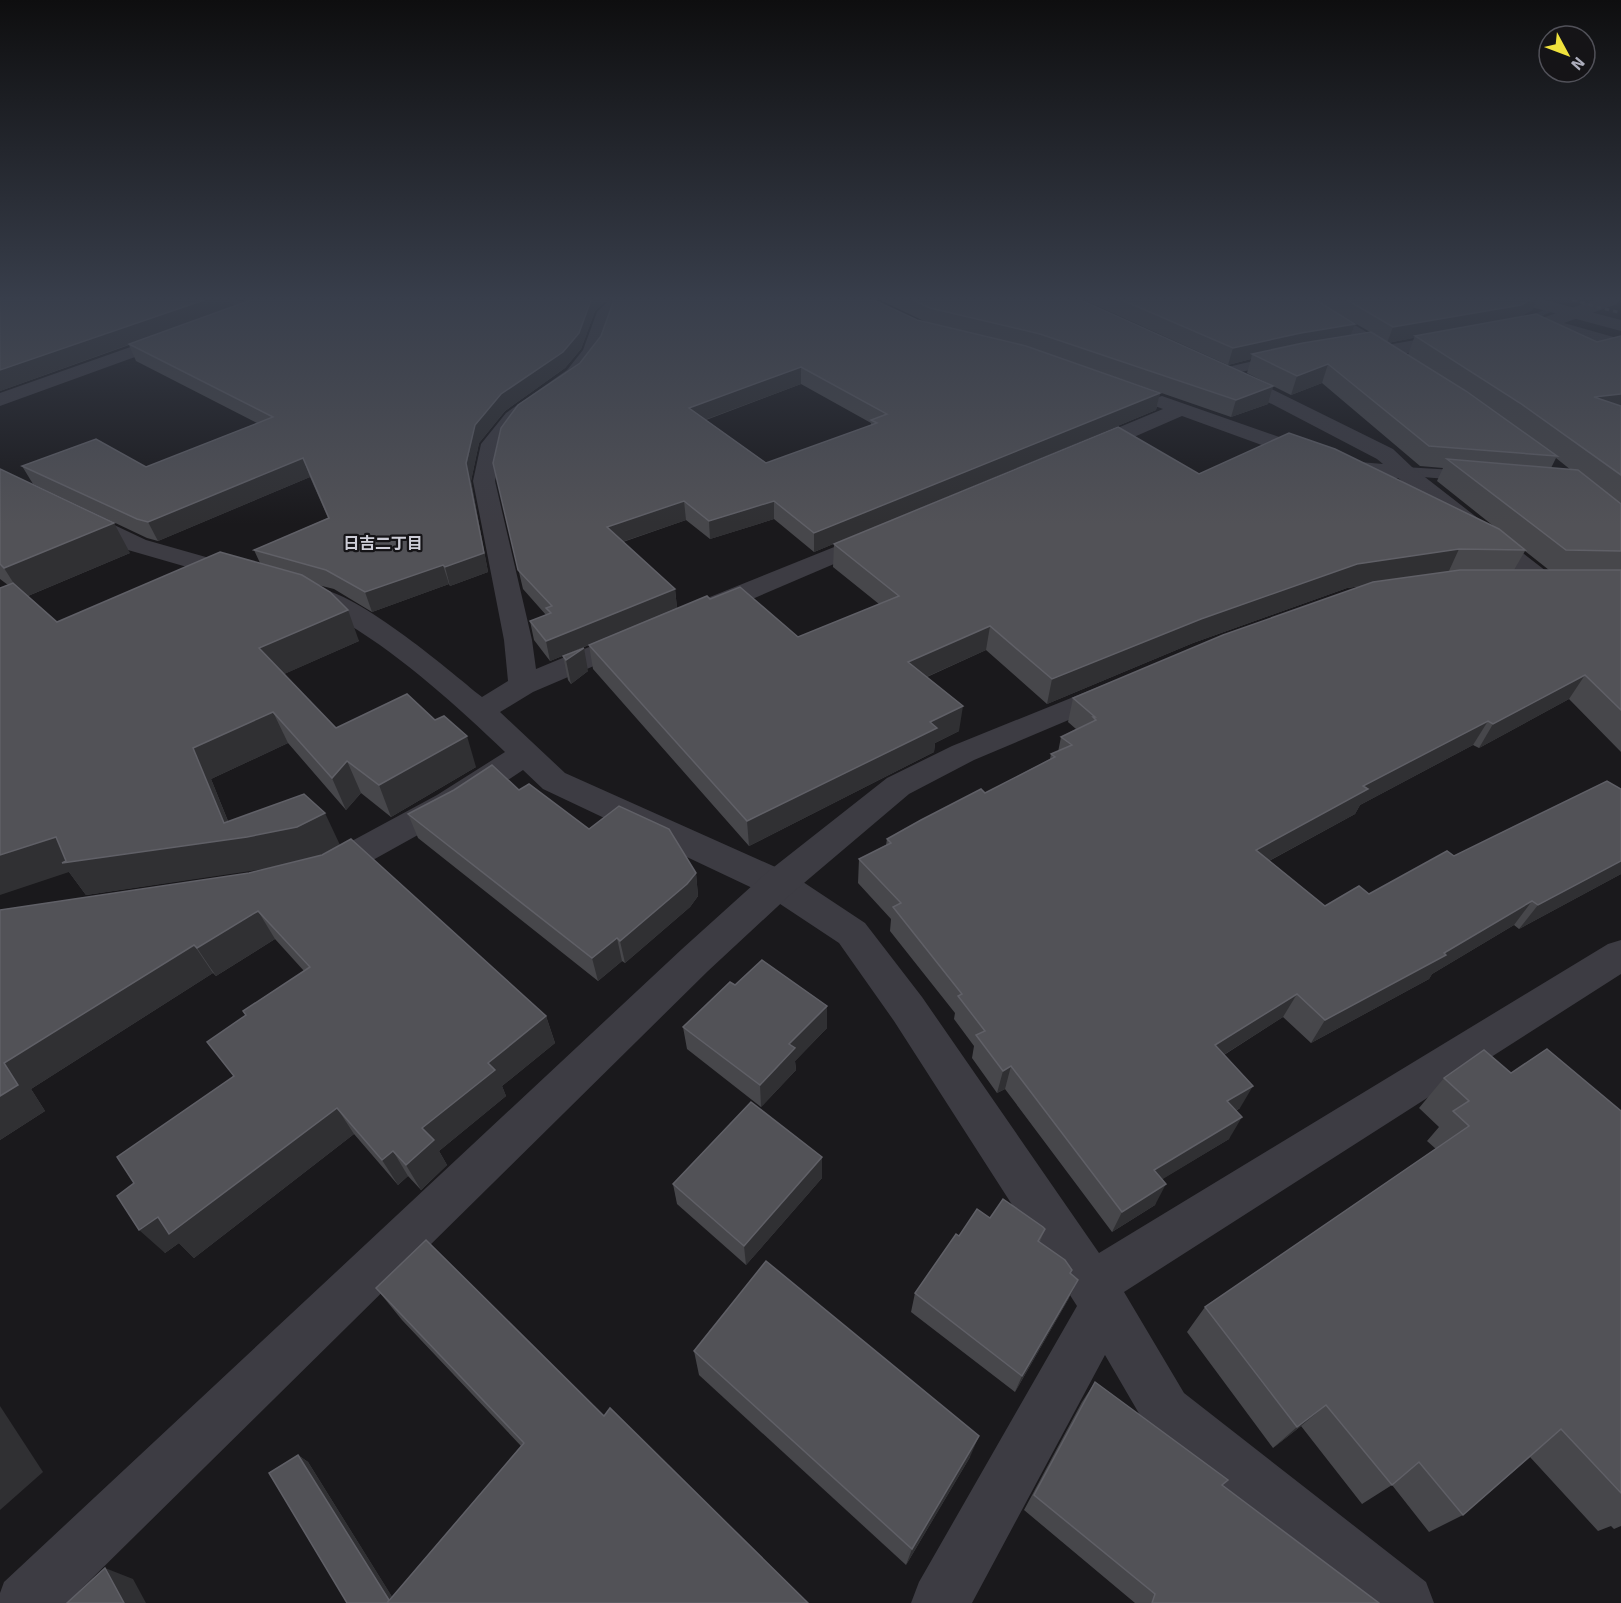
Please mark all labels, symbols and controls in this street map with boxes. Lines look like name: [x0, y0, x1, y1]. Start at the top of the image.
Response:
north arrow: [1537, 24, 1597, 84]
text: N: [1566, 52, 1589, 74]
district label: 日吉二丁目: [343, 534, 423, 554]

